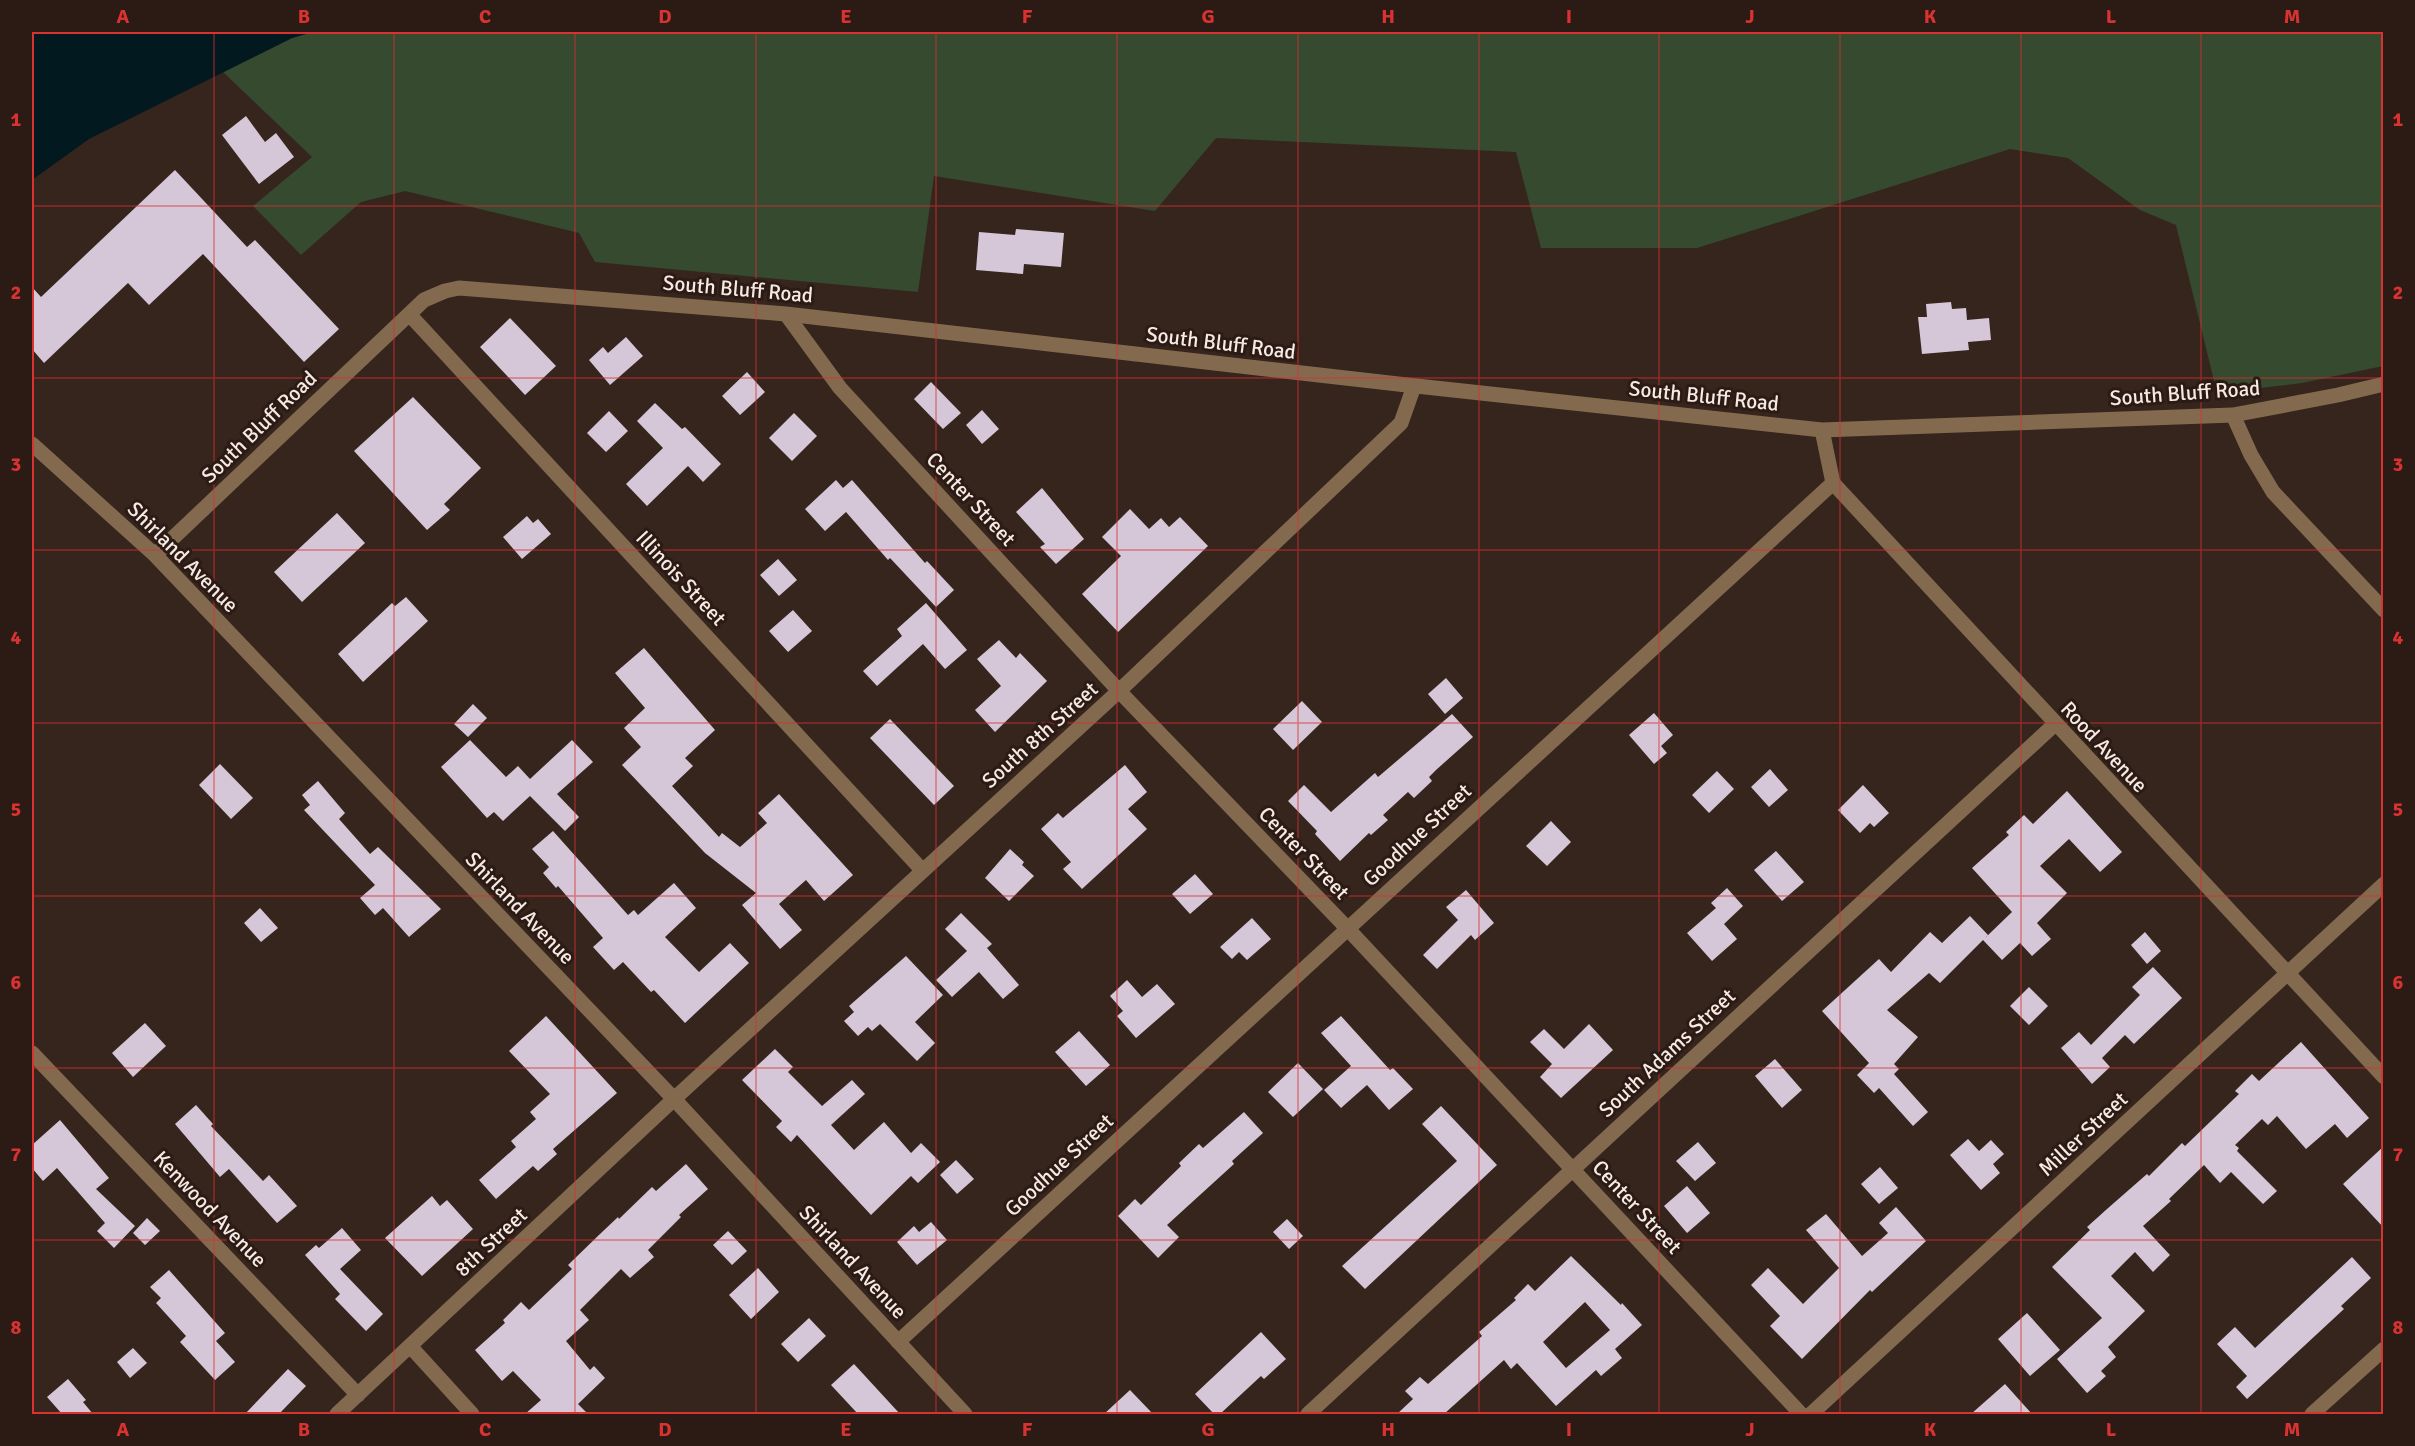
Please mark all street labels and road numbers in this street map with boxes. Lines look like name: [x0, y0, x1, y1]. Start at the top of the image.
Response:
street label: South Bluff Road: [662, 269, 814, 309]
street label: South Bluff Road: [1145, 321, 1297, 365]
street label: South Bluff Road: [196, 365, 322, 489]
street label: South Bluff Road: [1628, 375, 1780, 417]
street label: South Bluff Road: [2109, 375, 2261, 411]
street label: Center Street: [921, 447, 1021, 551]
street label: Shirland Avenue: [122, 496, 244, 618]
street label: Illinois Street: [630, 525, 732, 631]
street label: South 8th Street: [977, 676, 1103, 794]
street label: Rood Avenue: [2055, 696, 2153, 798]
street label: Goodhue Street: [1357, 778, 1477, 892]
street label: Center Street: [1253, 801, 1355, 905]
street label: Shirland Avenue: [460, 846, 580, 970]
street label: South Adams Street: [1593, 983, 1741, 1123]
street label: Miller Street: [2033, 1086, 2133, 1182]
street label: Goodhue Street: [999, 1108, 1119, 1222]
street label: Kenwood Avenue: [148, 1145, 272, 1273]
street label: Center Street: [1587, 1155, 1687, 1259]
street label: Shirland Avenue: [794, 1200, 912, 1324]
street label: 8th Street: [449, 1202, 533, 1282]

